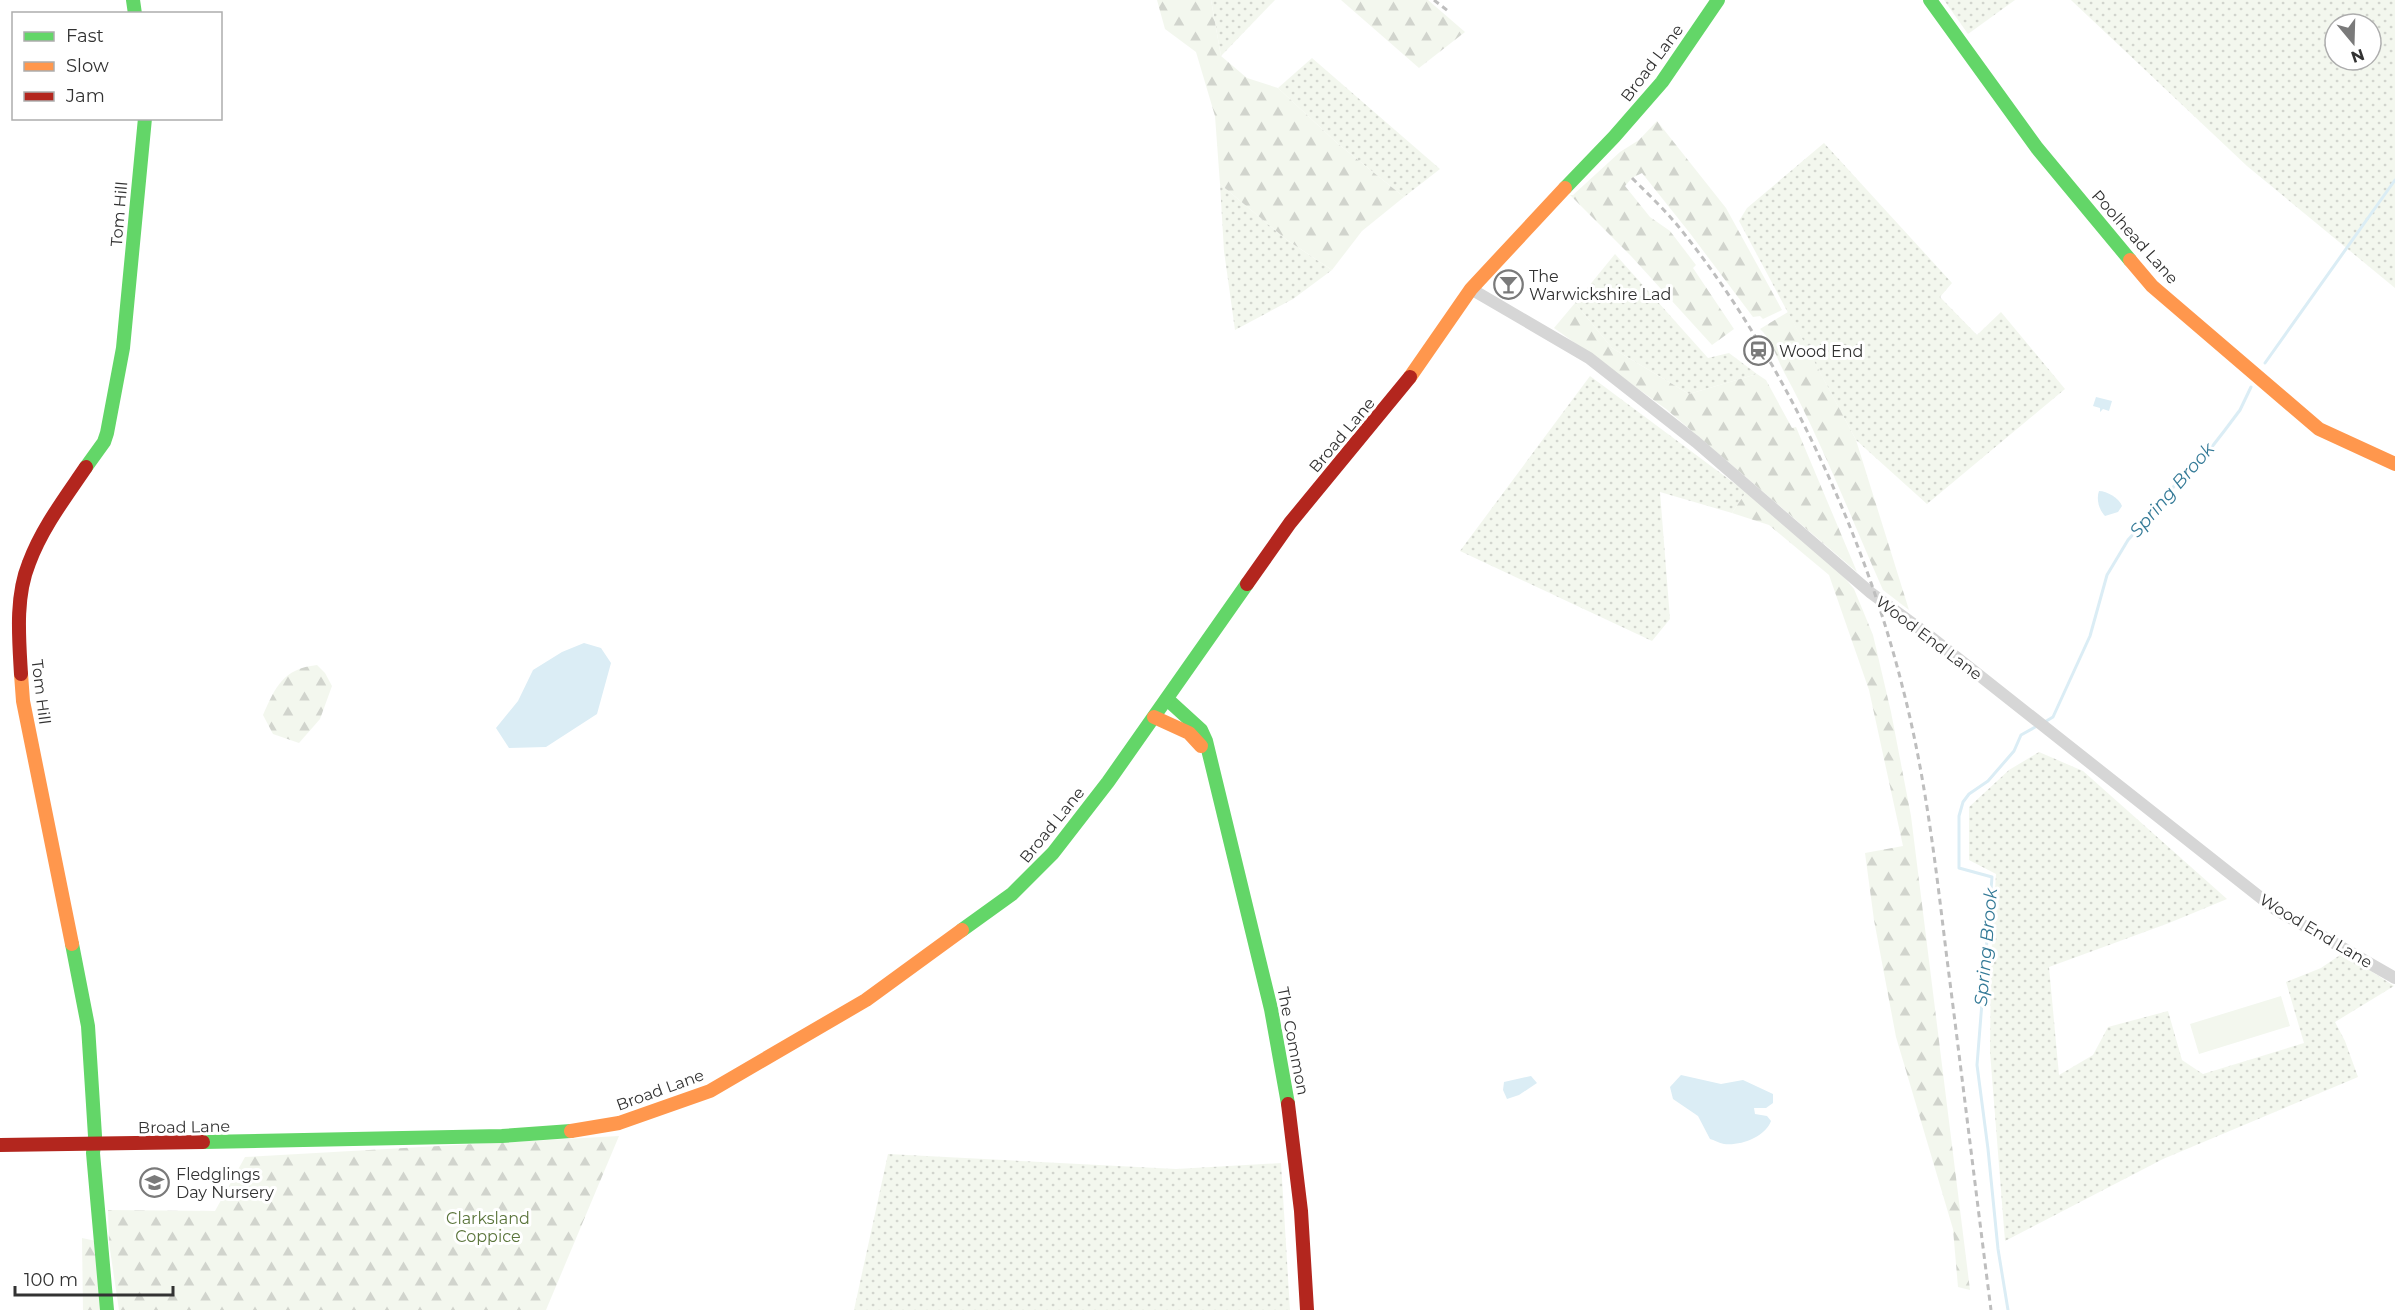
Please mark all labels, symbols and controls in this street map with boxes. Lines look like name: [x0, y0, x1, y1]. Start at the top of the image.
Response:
legend: [12, 12, 222, 120]
north arrow: [2323, 12, 2383, 72]
street label: Broad Lane: [1617, 21, 1687, 105]
text: Fast: [66, 25, 104, 47]
text: N: [2349, 45, 2367, 67]
text: Slow: [66, 55, 109, 77]
text: Jam: [65, 85, 105, 107]
street label: Tom Hill: [107, 181, 131, 247]
street label: Poolhead Lane: [2088, 186, 2182, 288]
place label: The Warwickshire Lad: [1529, 267, 1671, 304]
bar icon: The Warwickshire Lad: [1492, 269, 1524, 301]
station icon: Wood End: [1742, 335, 1774, 367]
place label: Wood End: [1779, 342, 1863, 361]
street label: Broad Lane: [1305, 394, 1379, 476]
water label: Spring Brook: [2125, 437, 2220, 542]
street label: Wood End Lane: [1872, 592, 1986, 684]
street label: Tom Hill: [28, 658, 54, 726]
street label: Broad Lane: [1016, 783, 1088, 867]
water label: Spring Brook: [1970, 886, 2002, 1007]
street label: Wood End Lane: [2256, 890, 2376, 972]
street label: The Common: [1273, 985, 1313, 1097]
street label: Broad Lane: [613, 1065, 707, 1115]
street label: Broad Lane: [138, 1117, 230, 1137]
place label: Fledglings Day Nursery: [176, 1165, 274, 1202]
school or university icon: Fledglings Day Nursery: [139, 1167, 171, 1199]
park label: Clarksland Coppice: [446, 1209, 530, 1246]
scale bar: [15, 1259, 172, 1297]
text: 100 m: [24, 1269, 78, 1291]

